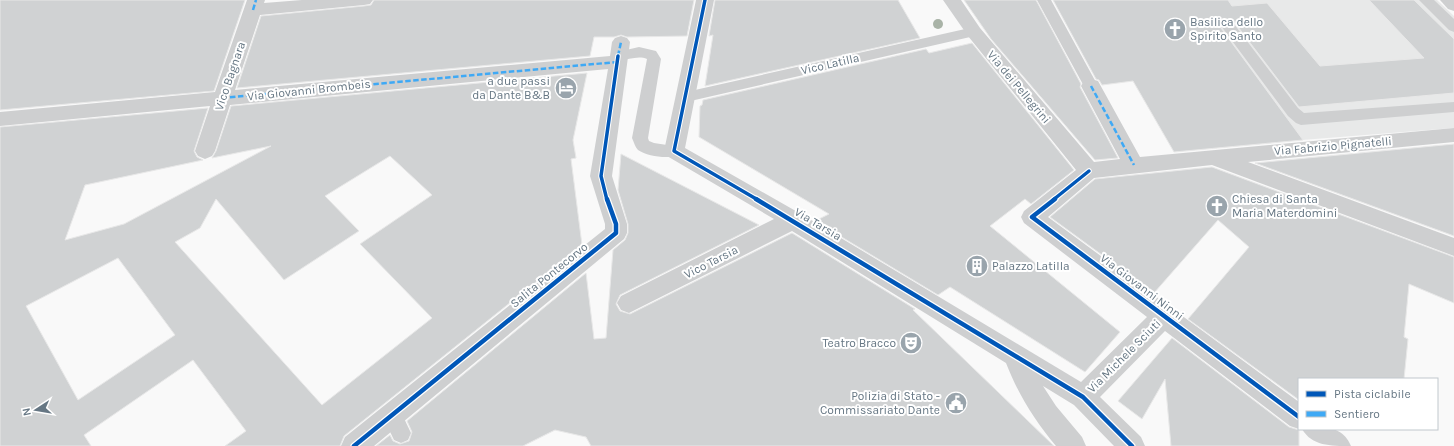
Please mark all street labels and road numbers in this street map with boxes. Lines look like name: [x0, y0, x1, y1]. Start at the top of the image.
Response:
street label: Vico Bagnara: [212, 40, 248, 112]
street label: Via dei Pellegrini: [984, 48, 1054, 126]
street label: Vico Latilla: [799, 50, 861, 78]
street label: Via Giovanni Brombeis: [247, 77, 371, 103]
street label: Via Fabrizio Pignatelli: [1274, 134, 1392, 158]
street label: Via Tarsia: [792, 205, 844, 243]
street label: Salita Pontecorvo: [507, 239, 591, 311]
street label: Vico Tarsia: [682, 243, 740, 281]
street label: Via Giovanni Ninni: [1097, 251, 1187, 323]
street label: Via Michele Sciuti: [1084, 316, 1164, 396]

